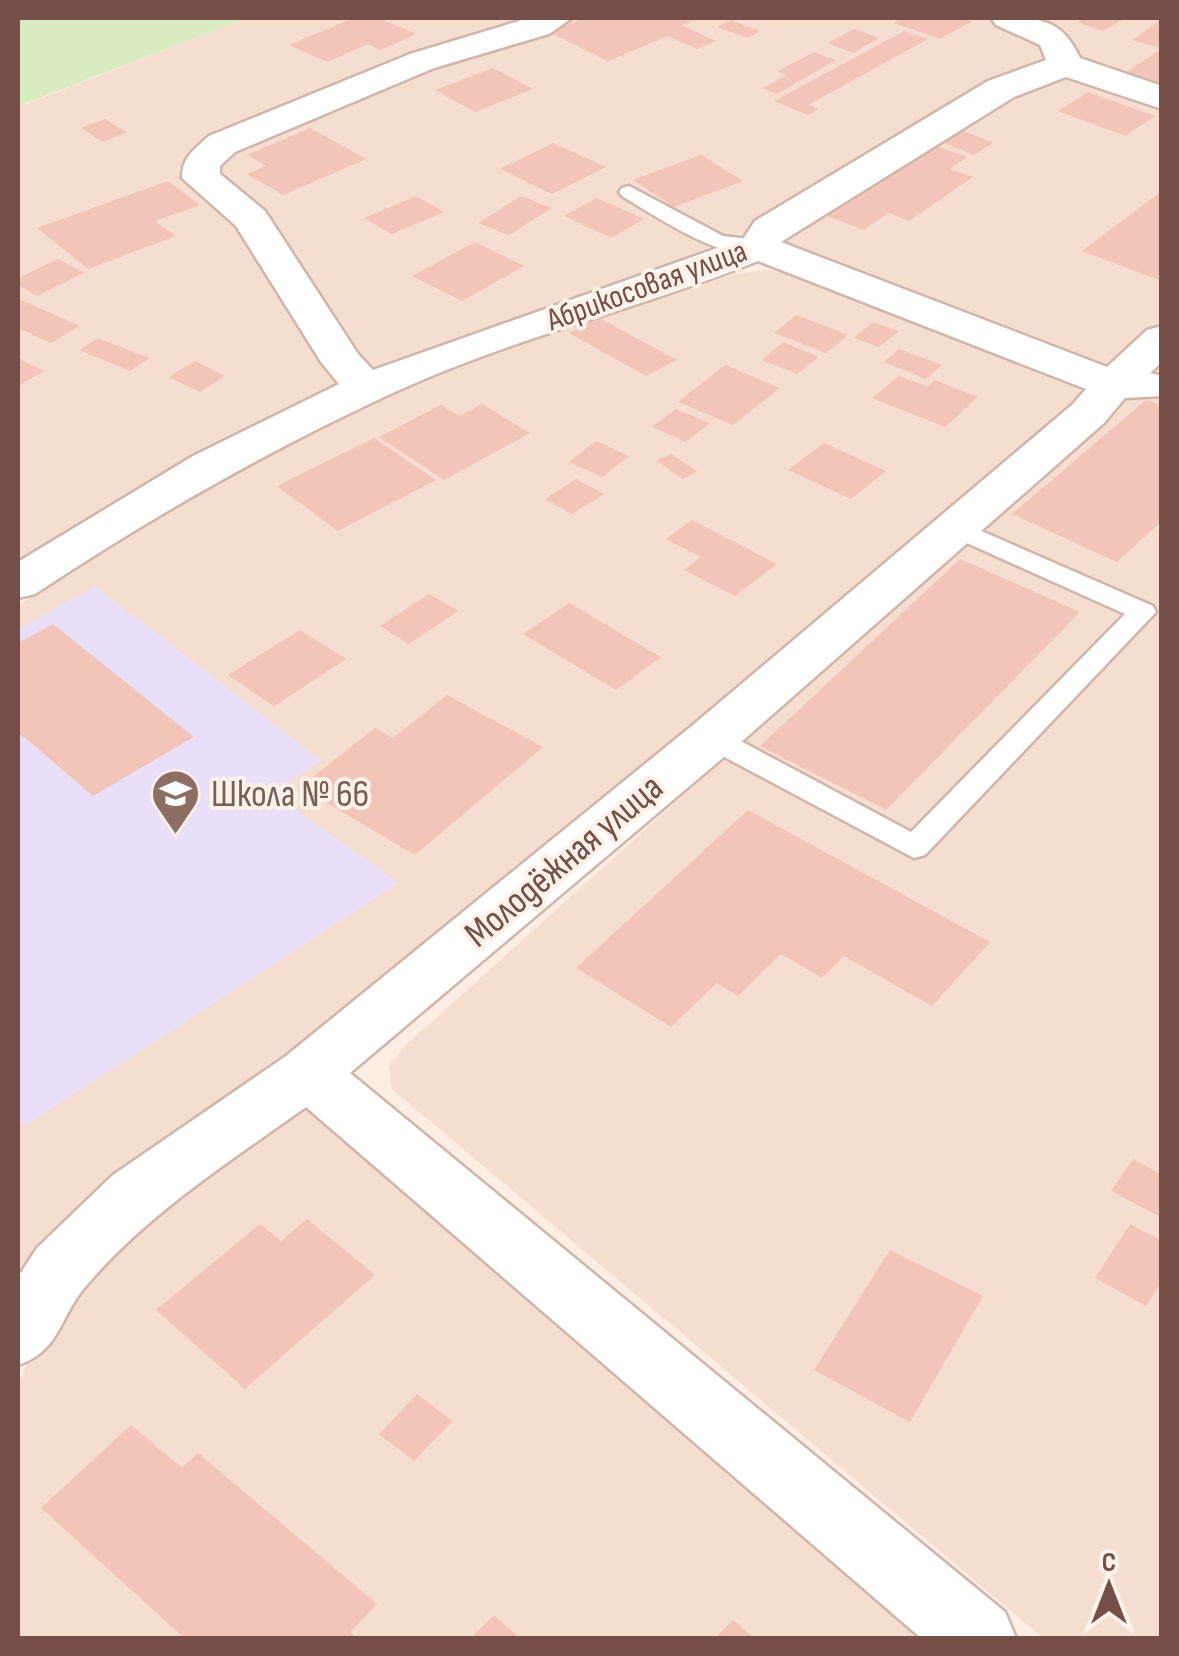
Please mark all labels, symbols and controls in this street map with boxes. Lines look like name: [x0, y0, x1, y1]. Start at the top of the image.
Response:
street label: Абрикосовая улица: [541, 232, 752, 341]
street label: Молодёжная улица: [456, 765, 672, 957]
school or university icon: Школа № 66: [150, 768, 202, 836]
place label: Школа № 66: [211, 772, 369, 817]
north arrow: [1059, 1536, 1159, 1636]
text: С: [1102, 1546, 1116, 1579]

